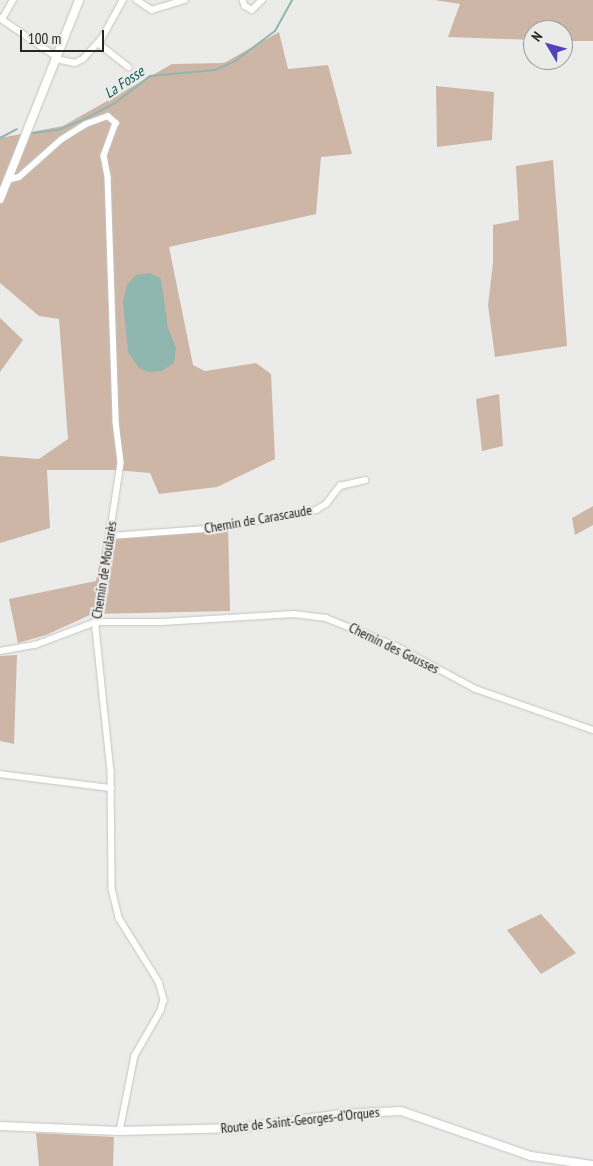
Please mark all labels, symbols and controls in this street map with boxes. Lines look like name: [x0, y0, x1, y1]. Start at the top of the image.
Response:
scale bar: [22, 20, 106, 52]
north arrow: [523, 20, 573, 70]
text: N: [527, 28, 546, 45]
text: 100 m: [28, 29, 61, 48]
water label: La Fosse: [101, 62, 147, 102]
street label: Chemin de Carascaude: [203, 501, 313, 537]
street label: Chemin de Moularès: [88, 520, 120, 620]
street label: Chemin des Gousses: [346, 619, 442, 677]
street label: Route de Saint-Georges-d'Orques: [220, 1103, 380, 1137]

